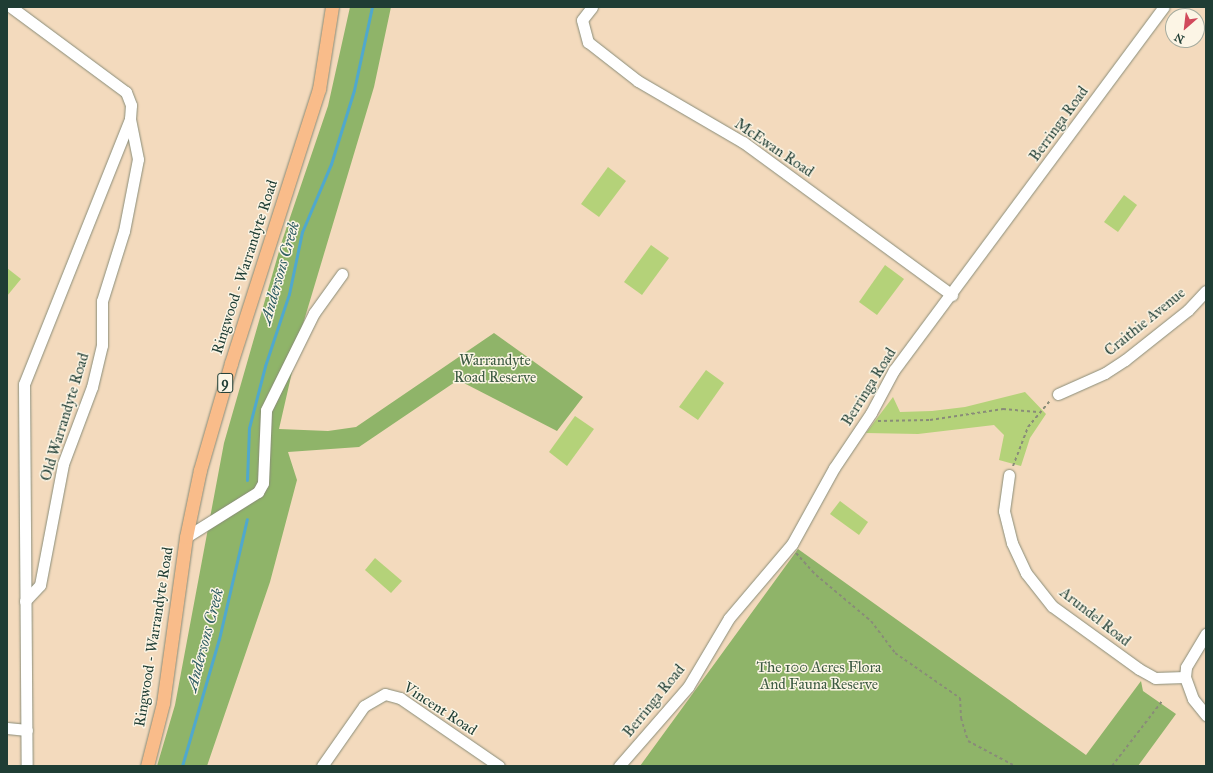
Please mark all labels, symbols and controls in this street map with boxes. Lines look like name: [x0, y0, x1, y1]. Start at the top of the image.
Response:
north arrow: [1165, 8, 1205, 48]
text: N: [1172, 30, 1187, 46]
street label: Berringa Road: [1026, 83, 1092, 165]
street label: McEwan Road: [731, 115, 817, 181]
street label: Ringwood - Warrandyte Road: [208, 178, 282, 356]
water label: Andersons Creek: [256, 219, 304, 327]
street label: Craithie Avenue: [1101, 284, 1189, 360]
street label: Berringa Road: [838, 345, 900, 429]
street label: Old Warrandyte Road: [37, 351, 93, 483]
park label: Warrandyte Road Reserve: [454, 351, 536, 386]
road number: 9: [217, 371, 233, 395]
street label: Ringwood - Warrandyte Road: [131, 546, 177, 728]
street label: Arundel Road: [1056, 584, 1134, 650]
water label: Andersons Creek: [182, 586, 228, 694]
park label: The 100 Acres Flora And Fauna Reserve: [757, 658, 881, 693]
street label: Berringa Road: [619, 661, 689, 741]
street label: Vincent Road: [400, 679, 480, 739]

